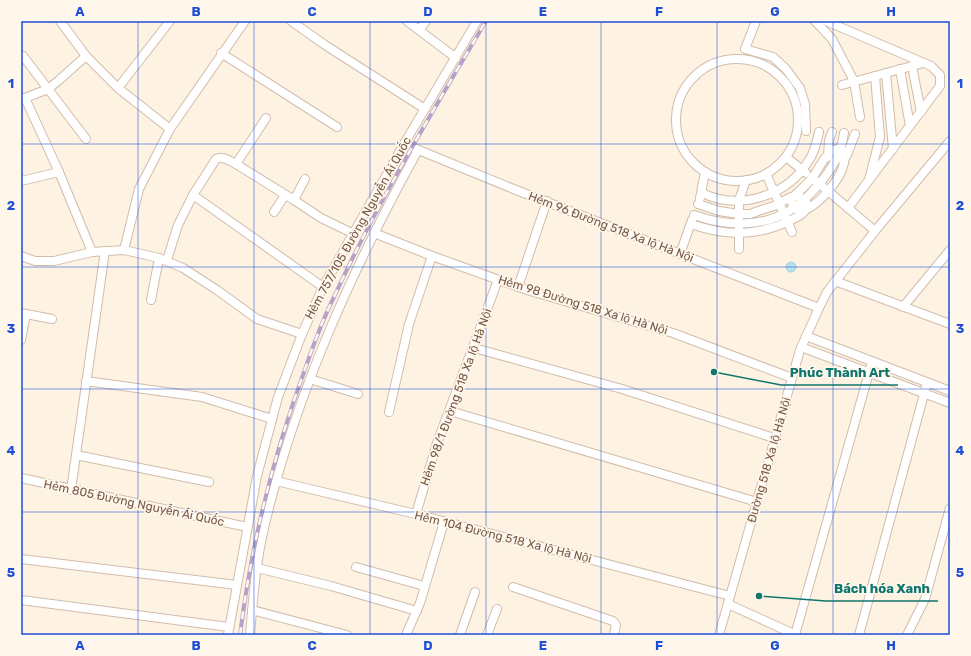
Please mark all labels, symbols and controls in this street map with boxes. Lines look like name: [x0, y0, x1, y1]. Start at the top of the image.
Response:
text: A: [75, 4, 85, 19]
text: B: [191, 4, 201, 19]
text: C: [307, 4, 317, 19]
text: D: [423, 4, 433, 19]
text: E: [539, 4, 547, 19]
text: F: [655, 4, 663, 19]
text: G: [770, 4, 780, 19]
text: H: [886, 4, 896, 19]
text: 1: [8, 76, 14, 91]
text: 1: [957, 76, 963, 91]
street label: Hẻm 757/105 Đường Nguyễn Ái Quốc: [301, 134, 414, 322]
street label: Hẻm 96 Đường 518 Xa lộ Hà Nội: [526, 189, 696, 265]
text: 2: [7, 198, 15, 213]
text: 2: [956, 198, 964, 213]
street label: Hẻm 98 Đường 518 Xa lộ Hà Nội: [497, 272, 670, 338]
street label: Hẻm 98/1 Đường 518 Xa lộ Hà Nội: [417, 306, 495, 487]
text: 3: [7, 321, 16, 336]
text: 3: [956, 321, 965, 336]
callout: Phúc Thành Art: [781, 360, 898, 385]
text: Phúc Thành Art: [790, 365, 890, 380]
street label: Đường 518 Xa lộ Hà Nội: [744, 395, 794, 524]
text: 4: [7, 443, 16, 458]
text: 4: [956, 443, 965, 458]
street label: Hẻm 805 Đường Nguyễn Ái Quốc: [42, 476, 226, 529]
street label: Hẻm 104 Đường 518 Xa lộ Hà Nội: [413, 508, 593, 566]
text: 5: [7, 565, 15, 580]
text: 5: [956, 565, 964, 580]
callout: Bách hóa Xanh: [826, 576, 938, 601]
text: Bách hóa Xanh: [834, 581, 930, 596]
text: A: [75, 638, 85, 653]
text: B: [191, 638, 201, 653]
text: C: [307, 638, 317, 653]
text: D: [423, 638, 433, 653]
text: E: [539, 638, 547, 653]
text: F: [655, 638, 663, 653]
text: G: [770, 638, 780, 653]
text: H: [886, 638, 896, 653]

